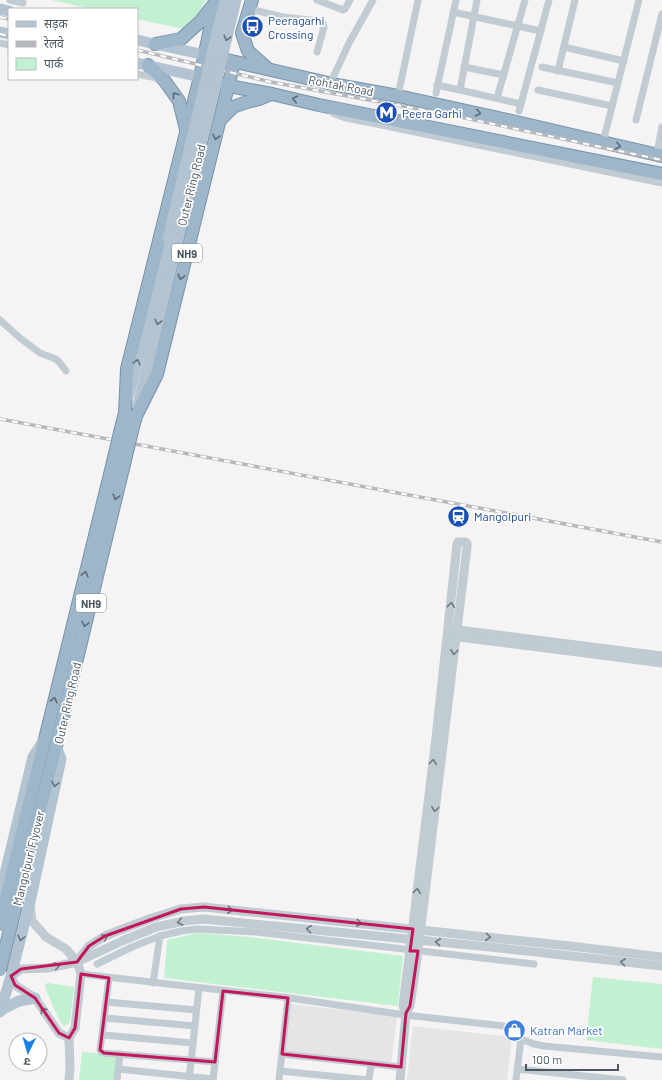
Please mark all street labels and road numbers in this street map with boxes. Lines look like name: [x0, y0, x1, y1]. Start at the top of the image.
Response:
street label: Rohtak Road: [307, 72, 375, 98]
street label: Outer Ring Road: [174, 143, 208, 227]
road number: NH9: [172, 244, 202, 262]
road number: NH9: [76, 594, 106, 612]
street label: Outer Ring Road: [51, 661, 83, 745]
street label: Mangolpuri Flyover: [9, 809, 47, 907]

